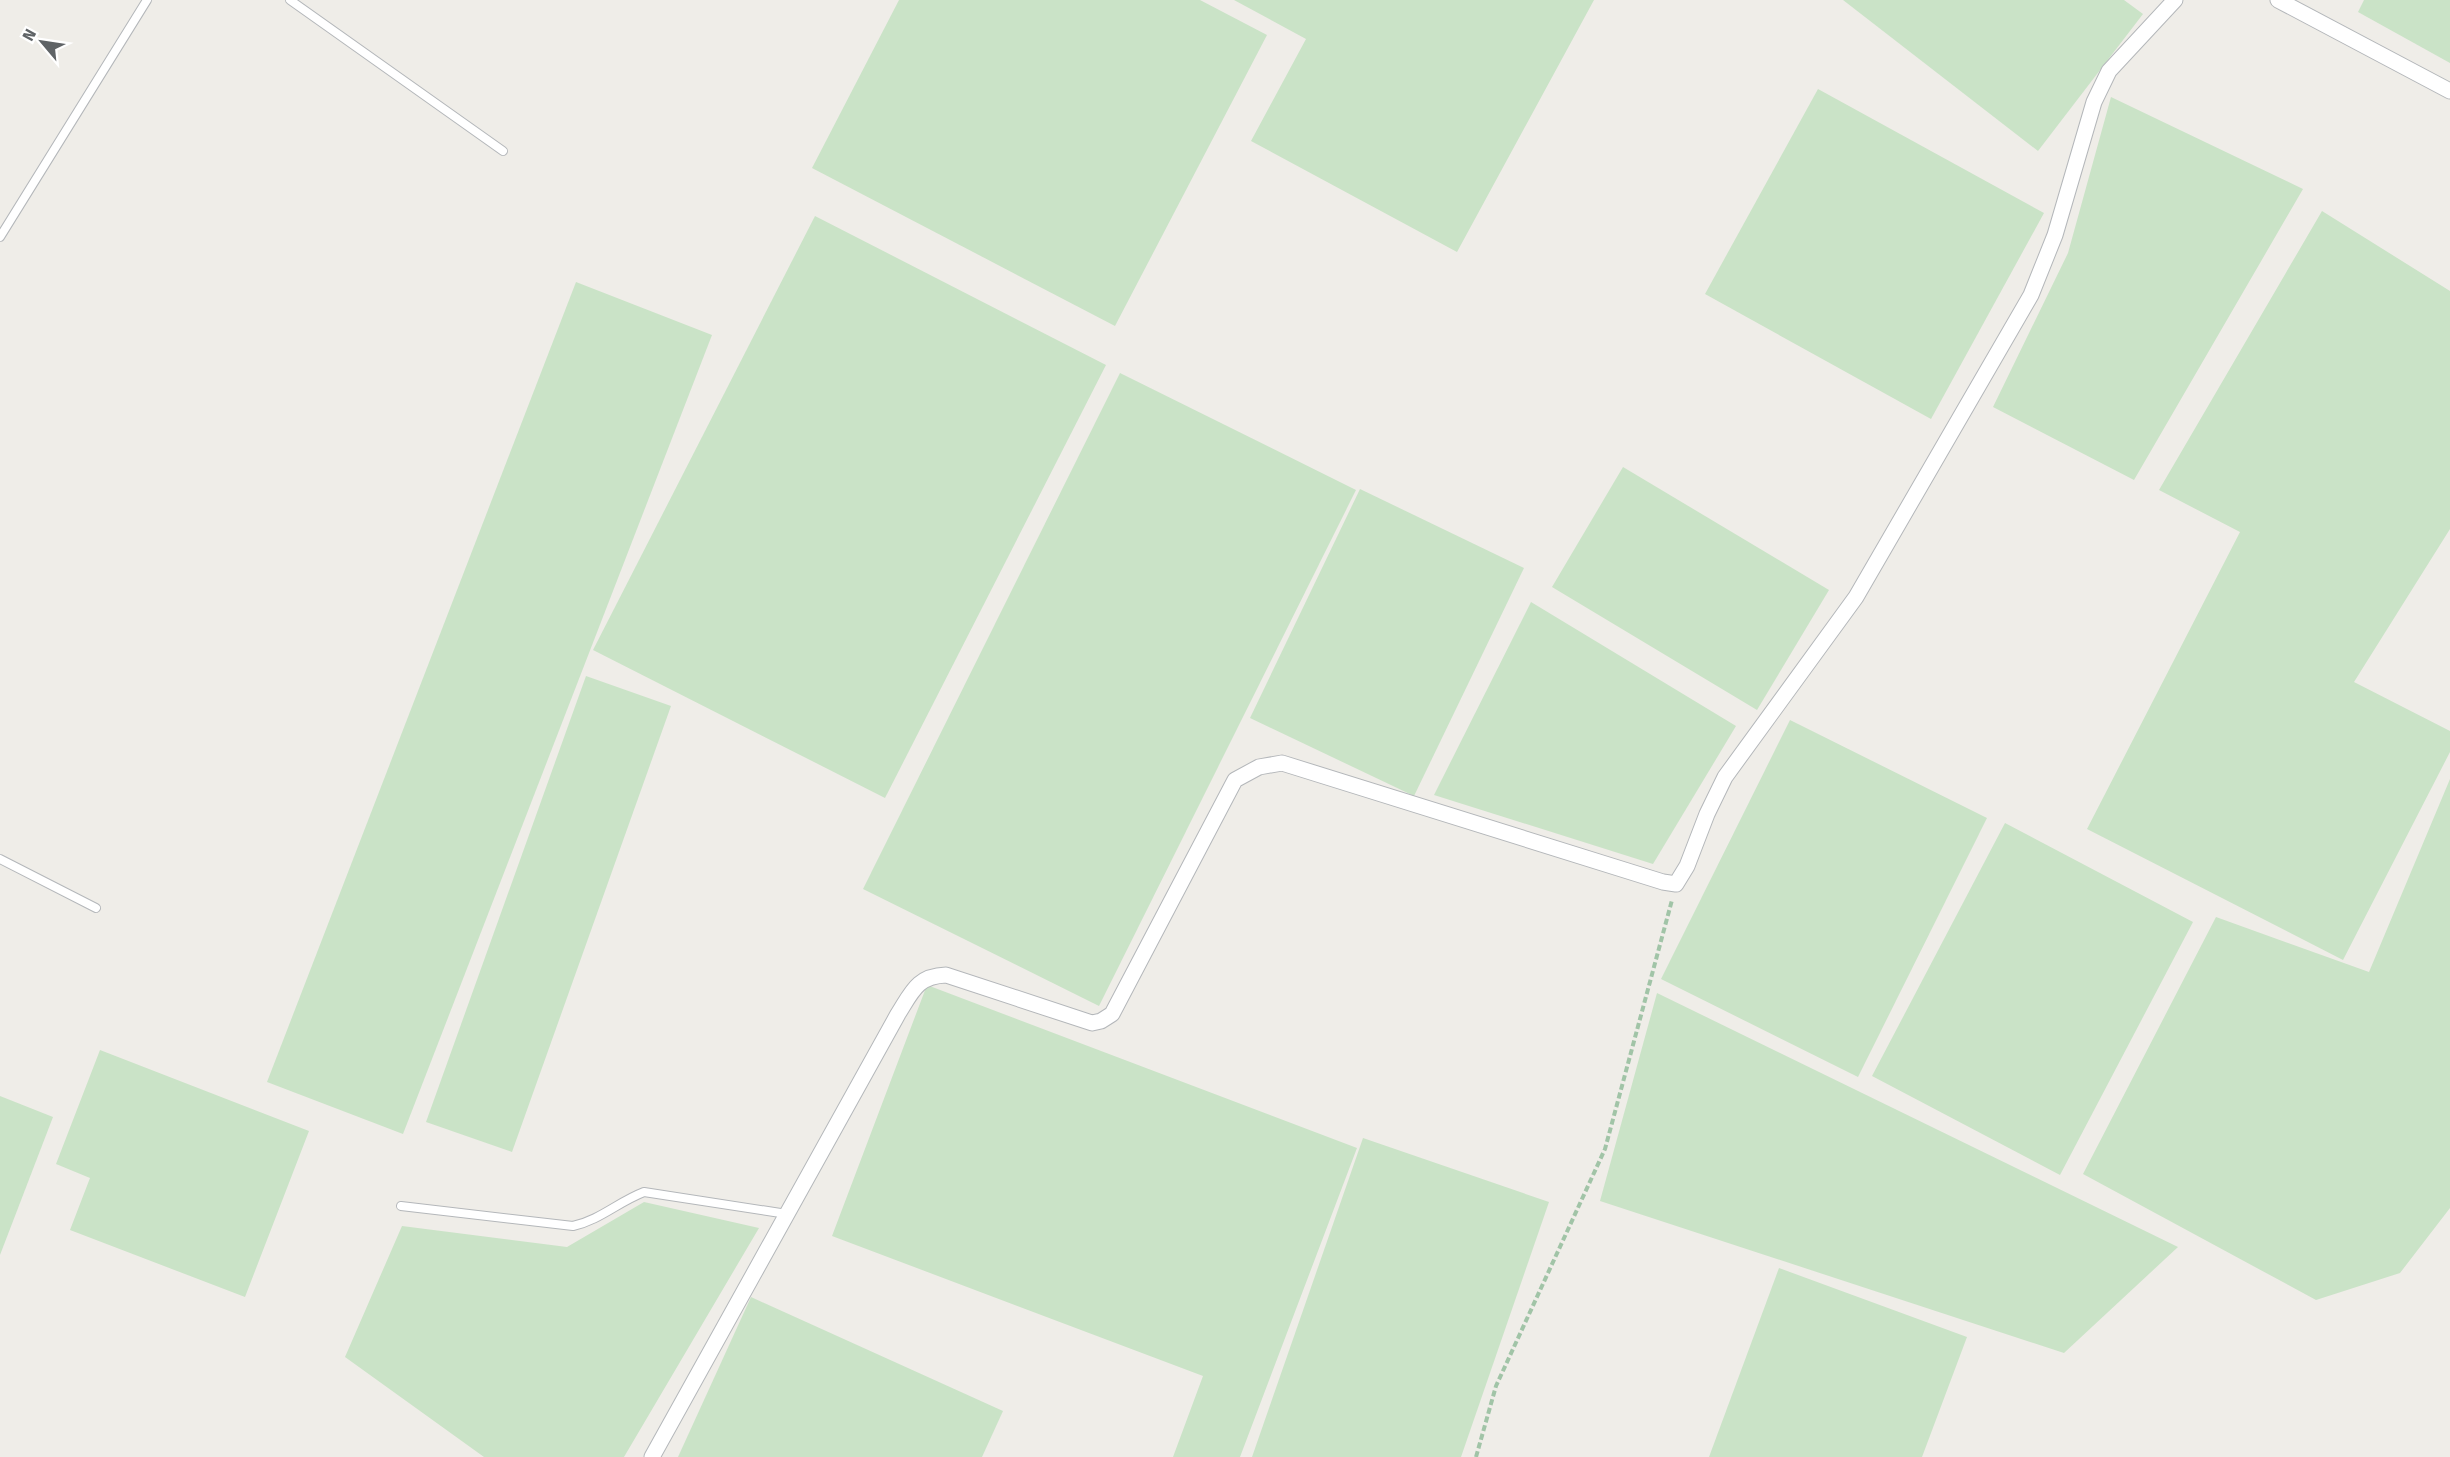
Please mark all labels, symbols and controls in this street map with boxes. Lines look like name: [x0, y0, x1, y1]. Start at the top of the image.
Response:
north arrow: [12, 12, 72, 72]
text: N: [18, 26, 40, 44]

